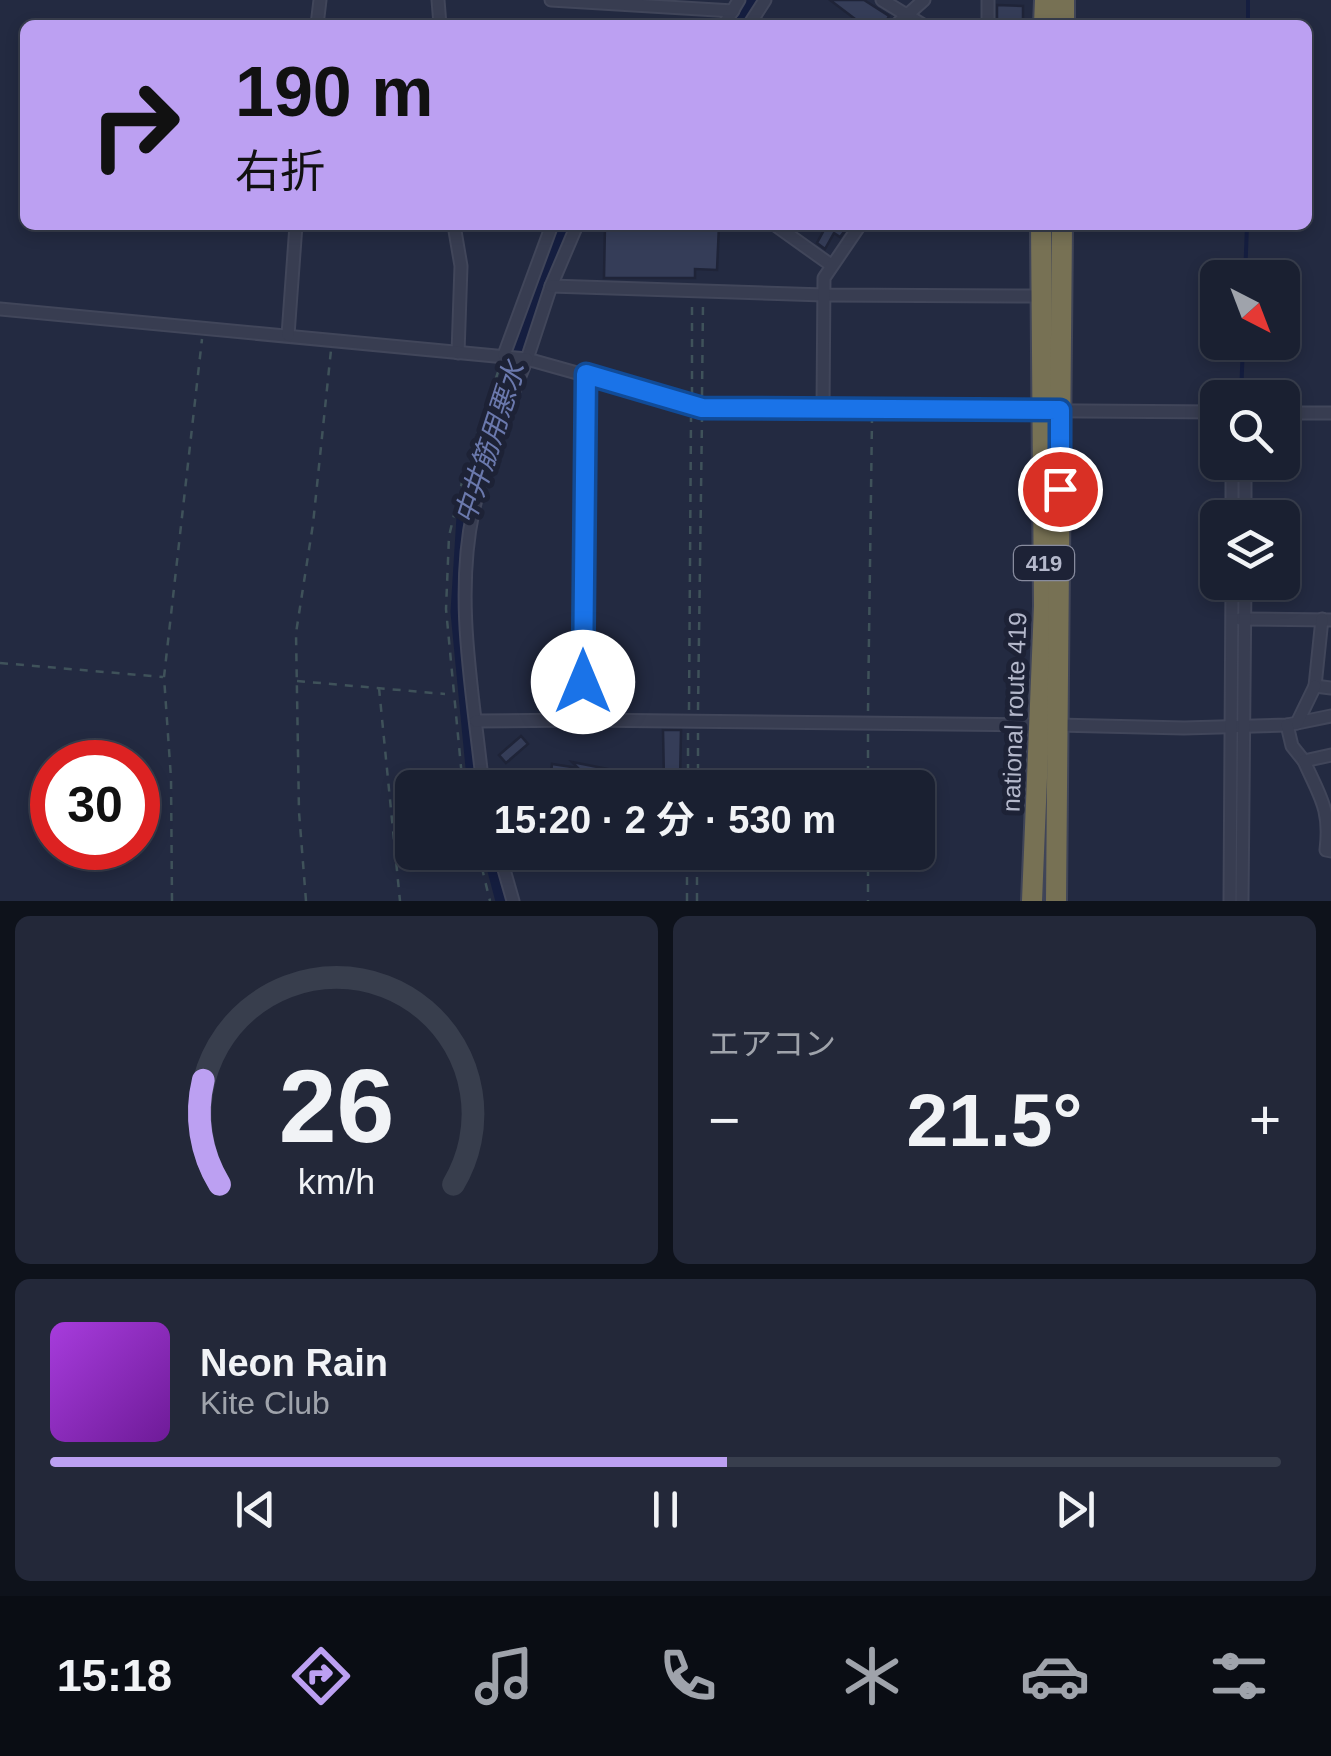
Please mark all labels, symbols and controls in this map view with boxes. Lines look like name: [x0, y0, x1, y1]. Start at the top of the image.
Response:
text: 190 m: [235, 53, 433, 131]
icon: right: [70, 60, 200, 190]
text: 右折: [235, 146, 325, 197]
north arrow: [1200, 260, 1300, 360]
map controls: [1200, 260, 1300, 600]
water label: 中井筋用悪水: [449, 355, 532, 528]
button: search: [1200, 380, 1300, 480]
pin: [1018, 447, 1103, 532]
icon: arrive: [1033, 462, 1088, 517]
button: layers: [1200, 500, 1300, 600]
road number: 419: [1014, 546, 1074, 580]
street label: national route 419: [997, 611, 1031, 813]
position arrow: [531, 630, 635, 734]
speed limit sign: 30: [30, 740, 160, 870]
text: 15:20 · 2 分 · 530 m: [494, 799, 836, 841]
text: エアコン: [708, 1026, 836, 1062]
text: 26: [279, 1048, 394, 1164]
text: 21.5°: [907, 1078, 1082, 1162]
text: −: [708, 1089, 740, 1151]
text: +: [1249, 1089, 1281, 1151]
text: km/h: [298, 1162, 375, 1202]
text: Neon Rain: [200, 1342, 388, 1384]
text: Kite Club: [200, 1385, 330, 1421]
icon: previous: [228, 1482, 283, 1537]
icon: pause: [638, 1482, 693, 1537]
icon: next: [1048, 1482, 1103, 1537]
icon: directions: [286, 1641, 356, 1711]
icon: music: [469, 1641, 539, 1711]
icon: phone: [653, 1641, 723, 1711]
icon: climate: [837, 1641, 907, 1711]
icon: car: [1020, 1641, 1090, 1711]
icon: filters: [1204, 1641, 1274, 1711]
text: 15:18: [57, 1650, 172, 1701]

